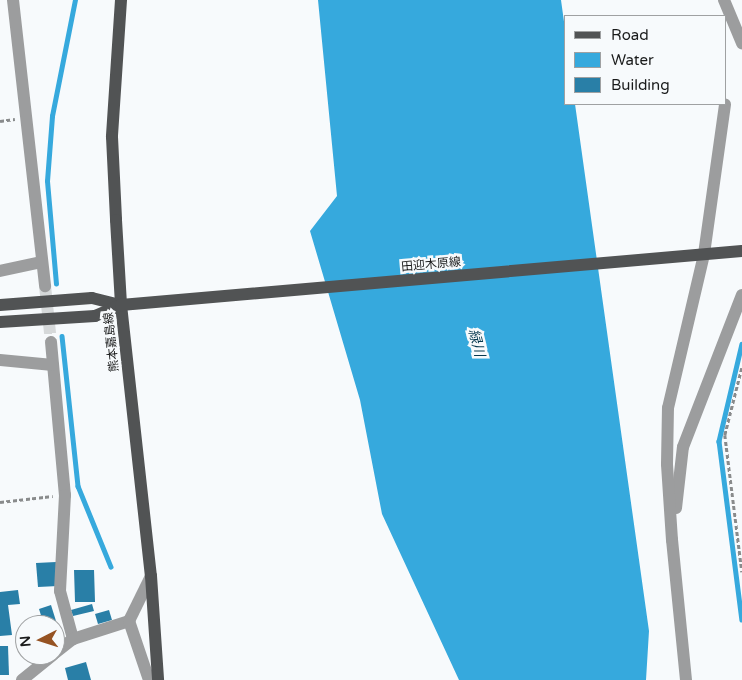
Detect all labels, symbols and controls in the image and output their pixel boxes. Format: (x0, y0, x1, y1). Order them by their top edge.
legend (564, 15, 727, 105)
text: Road (611, 26, 649, 44)
text: Water (611, 51, 654, 69)
text: Building (611, 76, 670, 94)
street label: 田迎木原線 (400, 255, 462, 275)
street label: 熊本嘉島線 (102, 311, 122, 373)
water label: 緑川 (464, 327, 488, 359)
north arrow (15, 615, 65, 665)
text: N (17, 635, 35, 648)

